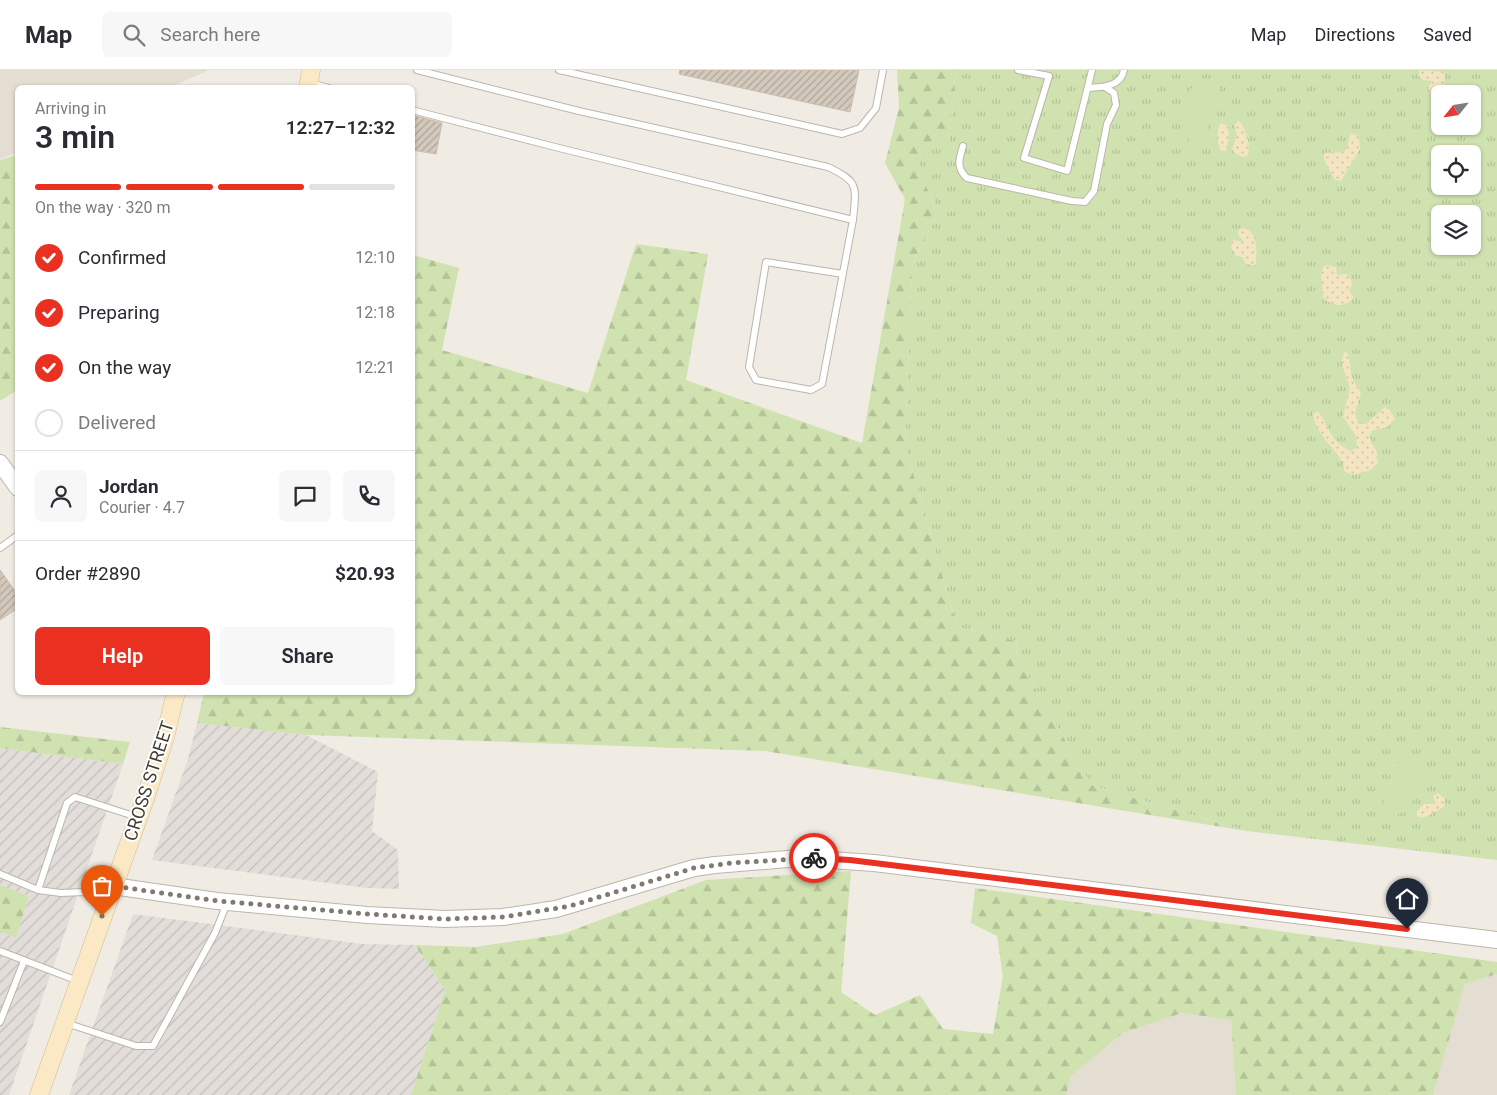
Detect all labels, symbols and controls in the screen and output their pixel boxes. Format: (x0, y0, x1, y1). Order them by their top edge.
search box (102, 12, 452, 57)
text: Map (25, 21, 72, 49)
icon: search (120, 21, 148, 49)
text: Search here (160, 23, 260, 46)
text: Map (1251, 24, 1286, 45)
text: Directions (1314, 24, 1395, 45)
text: Saved (1423, 24, 1472, 45)
north arrow (1431, 85, 1481, 135)
map controls (1431, 85, 1481, 255)
text: Arriving in (35, 99, 106, 118)
text: 12:27–12:32 (286, 116, 395, 139)
text: 3 min (35, 118, 115, 156)
button: locate (1431, 145, 1481, 195)
text: On the way · 320 m (35, 198, 171, 217)
button: layers (1431, 205, 1481, 255)
icon: check (35, 244, 63, 272)
text: Confirmed (78, 246, 166, 269)
text: 12:10 (355, 248, 395, 267)
icon: check (35, 299, 63, 327)
text: Preparing (78, 301, 160, 324)
text: 12:18 (355, 303, 395, 322)
icon: check (35, 354, 63, 382)
text: On the way (78, 356, 171, 379)
text: 12:21 (355, 358, 395, 377)
text: Delivered (78, 411, 156, 434)
button: person (35, 470, 87, 522)
button: chat (279, 470, 331, 522)
button: phone (343, 470, 395, 522)
text: Jordan (99, 475, 159, 498)
text: Courier · 4.7 (99, 498, 185, 517)
text: Order #2890 (35, 562, 141, 585)
text: $20.93 (335, 562, 395, 585)
button: Help (35, 627, 210, 685)
button: Share (220, 627, 395, 685)
street label: CROSS STREET (119, 718, 178, 844)
courier (789, 833, 839, 883)
icon: bike (800, 844, 828, 872)
pin (81, 865, 123, 916)
icon: bag (88, 872, 116, 900)
pin (1386, 878, 1428, 929)
icon: home (1393, 885, 1421, 913)

